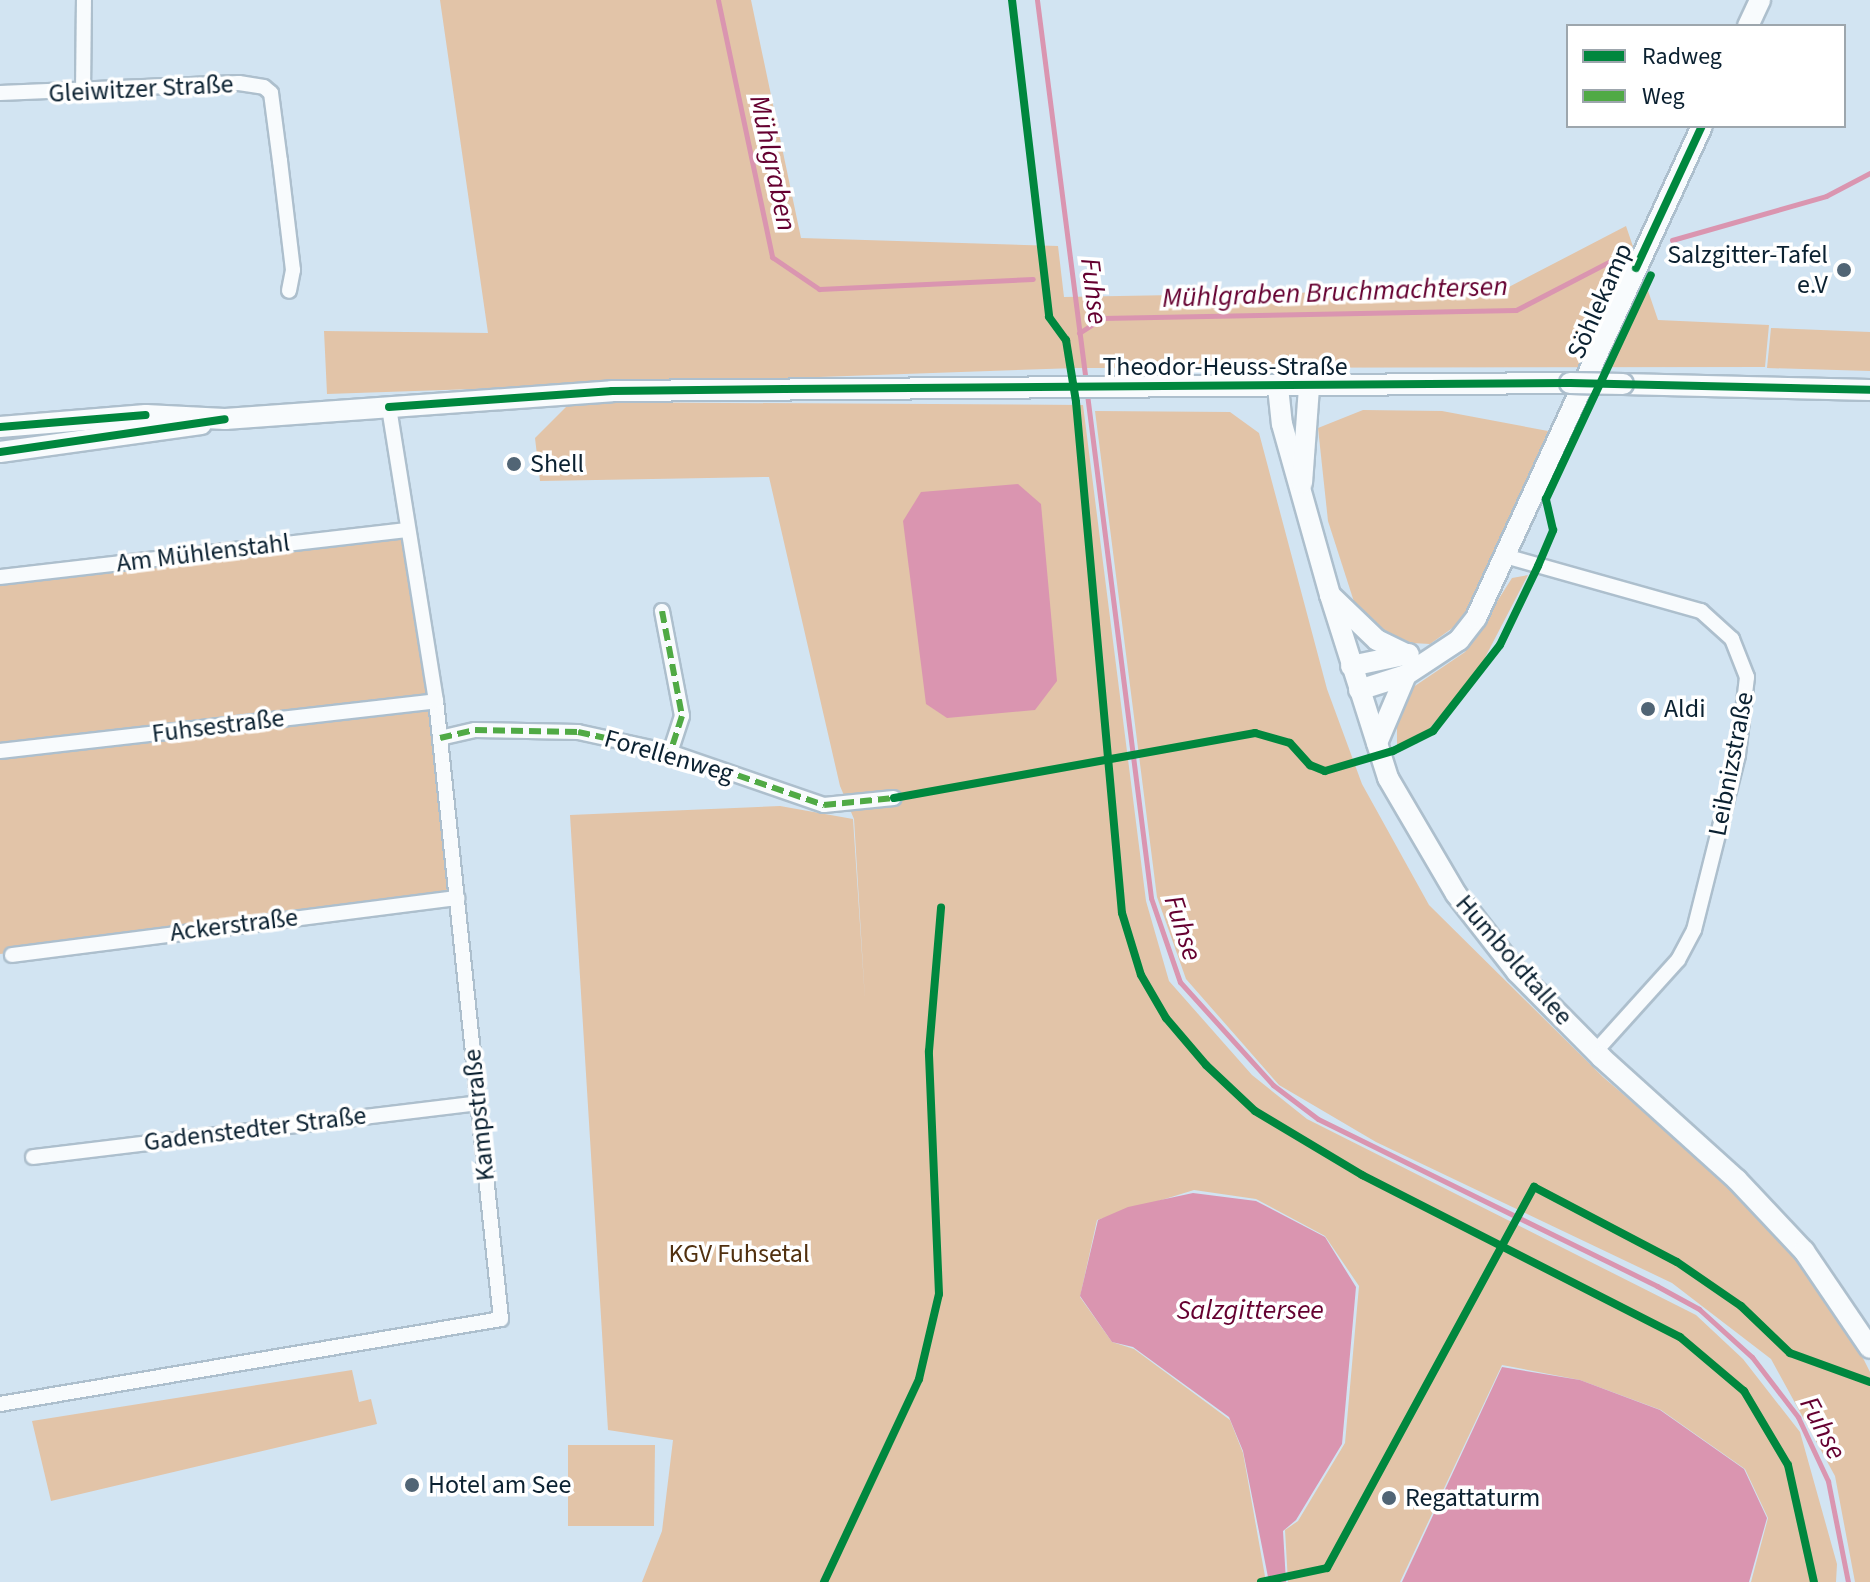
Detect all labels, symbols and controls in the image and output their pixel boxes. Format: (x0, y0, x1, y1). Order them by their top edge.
legend (1566, 24, 1846, 128)
text: Radweg (1642, 39, 1722, 74)
street label: Gleiwitzer Straße (48, 69, 234, 109)
text: Weg (1642, 79, 1685, 114)
water label: Mühlgraben (742, 92, 804, 234)
street label: Söhlekamp (1561, 238, 1639, 364)
place label: Salzgitter-Tafel e.V (1667, 239, 1828, 300)
water label: Fuhse (1073, 256, 1115, 326)
marker: Salzgitter-Tafel e.V (1835, 261, 1853, 279)
water label: Mühlgraben Bruchmachtersen (1162, 269, 1508, 315)
street label: Theodor-Heuss-Straße (1102, 351, 1348, 383)
place label: Shell (530, 448, 584, 480)
marker: Shell (505, 455, 523, 473)
street label: Am Mühlenstahl (115, 527, 291, 579)
street label: Leibnizstraße (1702, 689, 1760, 839)
place label: Aldi (1664, 693, 1706, 725)
marker: Aldi (1639, 700, 1657, 718)
street label: Fuhsestraße (150, 702, 286, 750)
street label: Forellenweg (601, 723, 737, 789)
street label: Humboldtallee (1449, 888, 1579, 1032)
water label: Fuhse (1157, 891, 1209, 965)
street label: Ackerstraße (168, 902, 300, 948)
street label: Kampstraße (457, 1047, 501, 1183)
street label: Gadenstedter Straße (142, 1100, 368, 1158)
park label: KGV Fuhsetal (668, 1238, 810, 1270)
water label: Salzgittersee (1176, 1293, 1324, 1327)
water label: Fuhse (1792, 1391, 1854, 1465)
place label: Hotel am See (428, 1469, 571, 1501)
marker: Hotel am See (403, 1476, 421, 1494)
place label: Regattaturm (1405, 1482, 1540, 1514)
marker: Regattaturm (1380, 1489, 1398, 1507)

